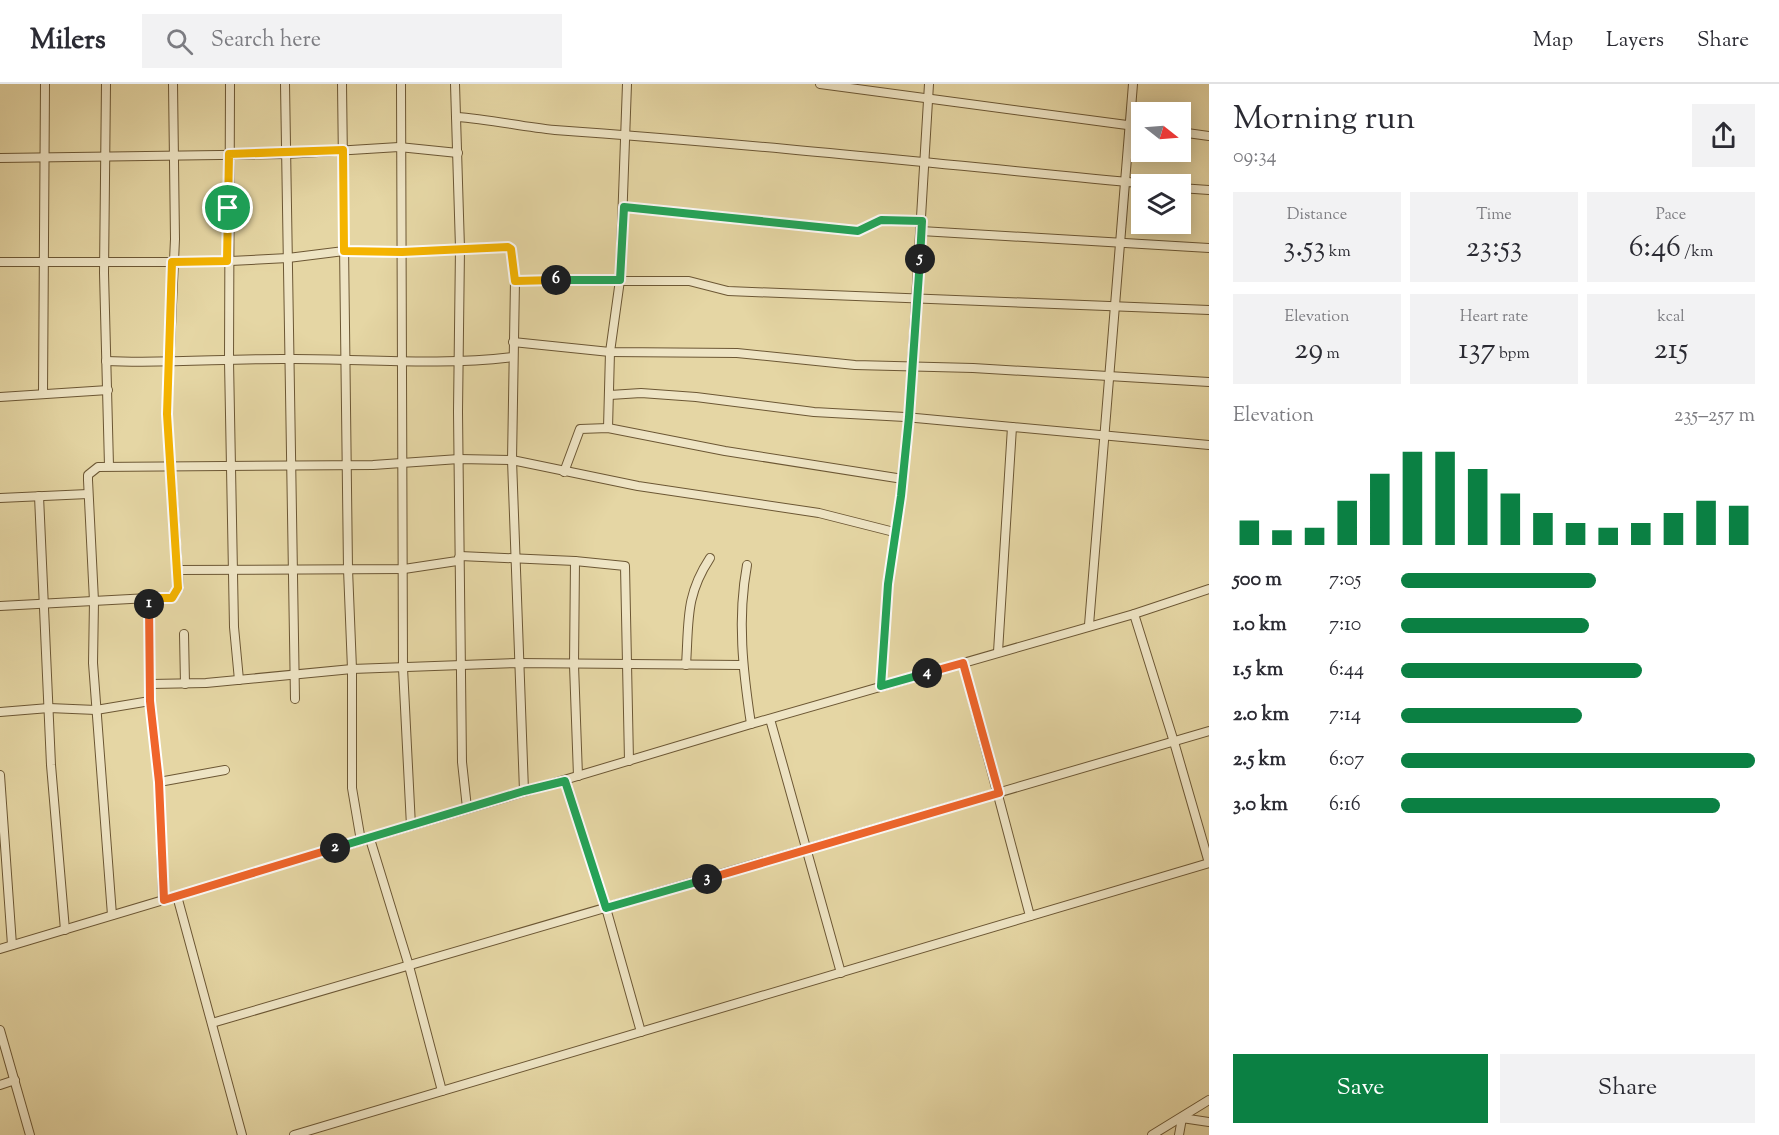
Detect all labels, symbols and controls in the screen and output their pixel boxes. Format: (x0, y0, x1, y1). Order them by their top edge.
search box (142, 14, 562, 68)
text: Milers (30, 21, 106, 61)
icon: search (163, 25, 196, 58)
text: Search here (211, 25, 321, 57)
text: Map (1533, 26, 1573, 56)
text: Layers (1606, 26, 1664, 56)
text: Share (1697, 26, 1749, 56)
text: Morning run (1233, 96, 1415, 144)
north arrow (1131, 102, 1191, 162)
map controls (1131, 102, 1191, 234)
button: share (1692, 104, 1755, 167)
text: 09:34 (1233, 143, 1277, 172)
button: layers (1131, 174, 1191, 234)
pin (202, 182, 253, 233)
icon: arrive (211, 191, 244, 224)
text: Distance (1287, 204, 1347, 227)
text: Time (1476, 204, 1512, 227)
text: Pace (1656, 204, 1686, 227)
text: 3.53 (1283, 227, 1325, 270)
text: 23:53 (1466, 227, 1522, 270)
text: 6:46 (1629, 227, 1681, 270)
text: km (1325, 241, 1351, 264)
text: /km (1681, 241, 1713, 264)
pin: 5 (905, 244, 935, 274)
text: 5 (917, 247, 923, 270)
pin: 6 (541, 265, 571, 295)
text: 6 (552, 268, 560, 291)
text: Elevation (1285, 306, 1349, 329)
text: Heart rate (1460, 306, 1528, 329)
text: kcal (1657, 306, 1685, 329)
text: 29 (1294, 329, 1323, 372)
text: 137 (1458, 329, 1496, 372)
text: 215 (1654, 329, 1688, 372)
text: m (1323, 343, 1340, 366)
text: bpm (1496, 343, 1530, 366)
text: Elevation (1233, 402, 1314, 431)
text: 235–257 m (1674, 402, 1755, 431)
text: 500 m (1233, 566, 1282, 595)
text: 7:05 (1329, 566, 1361, 595)
pin: 1 (134, 589, 164, 619)
text: 1 (146, 592, 152, 615)
text: 1.0 km (1233, 611, 1287, 640)
text: 7:10 (1329, 611, 1361, 640)
text: 1.5 km (1233, 656, 1283, 685)
text: 6:44 (1329, 656, 1364, 685)
pin: 4 (912, 658, 942, 688)
text: 4 (923, 661, 931, 684)
text: 2.0 km (1233, 701, 1289, 730)
text: 7:14 (1329, 701, 1361, 730)
text: 2.5 km (1233, 746, 1286, 775)
text: 6:07 (1329, 746, 1364, 775)
text: 3.0 km (1233, 791, 1288, 820)
text: 6:16 (1329, 791, 1361, 820)
pin: 2 (320, 833, 350, 863)
text: 2 (331, 836, 339, 859)
pin: 3 (692, 864, 722, 894)
text: 3 (704, 867, 710, 890)
button: Save (1233, 1054, 1488, 1123)
button: Share (1500, 1054, 1755, 1123)

